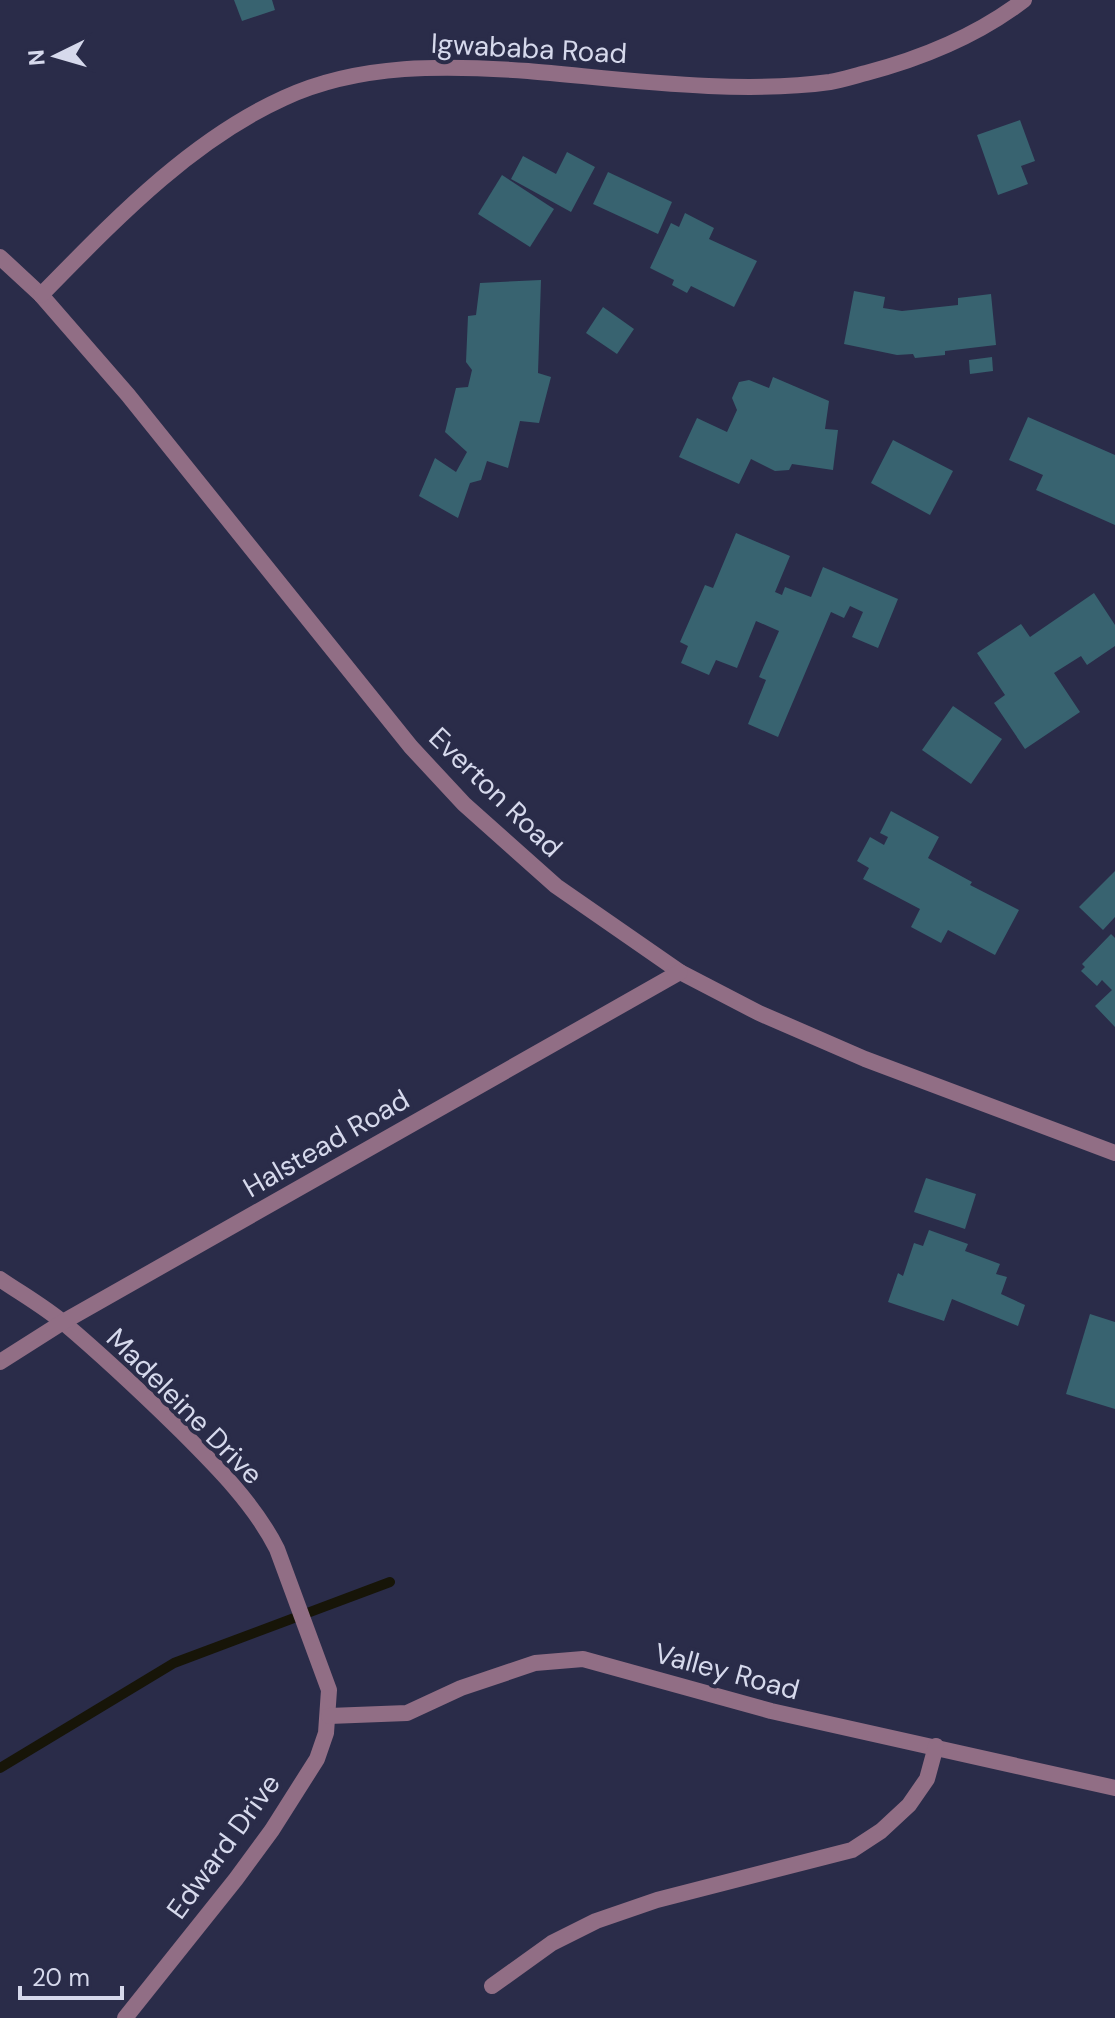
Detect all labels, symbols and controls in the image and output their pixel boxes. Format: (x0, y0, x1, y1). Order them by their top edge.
north arrow (16, 16, 96, 96)
street label: Igwababa Road (430, 25, 628, 72)
text: N (21, 48, 52, 67)
street label: Everton Road (421, 719, 570, 865)
street label: Halstead Road (237, 1081, 416, 1206)
street label: Madeleine Drive (98, 1320, 271, 1493)
street label: Valley Road (650, 1634, 803, 1709)
street label: Edward Drive (158, 1766, 289, 1926)
scale bar (20, 1950, 122, 2000)
text: 20 m (32, 1962, 90, 1993)

